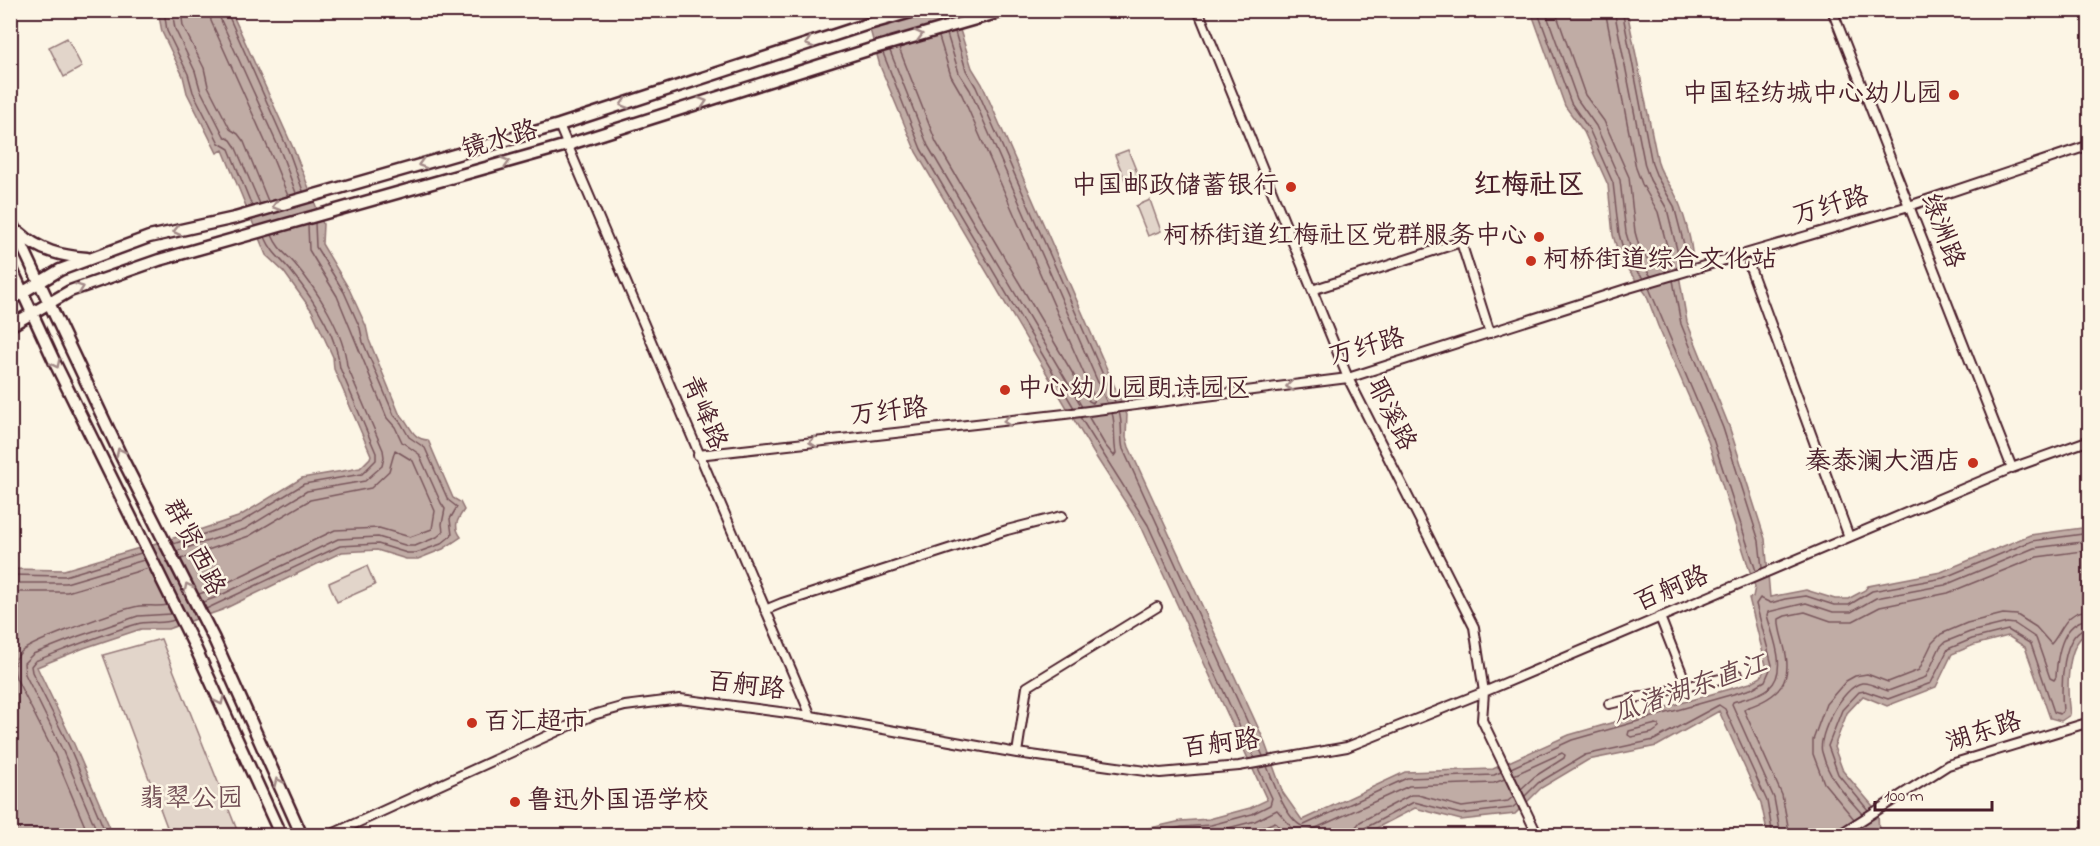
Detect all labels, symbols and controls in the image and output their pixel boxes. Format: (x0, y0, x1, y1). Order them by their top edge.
one-way arrow (914, 30, 924, 43)
one-way arrow (804, 36, 815, 49)
place label: 中国轻纺城中心幼儿园 (1682, 76, 1942, 114)
marker: 中国轻纺城中心幼儿园 (1947, 88, 1961, 102)
one-way arrow (619, 97, 630, 109)
one-way arrow (697, 97, 708, 109)
street label: 镜水路 (457, 112, 543, 170)
one-way arrow (417, 157, 428, 169)
one-way arrow (500, 157, 511, 169)
district label: 红梅社区 (1473, 166, 1585, 207)
place label: 中国邮政储蓄银行 (1071, 168, 1279, 206)
street label: 万纤路 (1788, 178, 1874, 236)
marker: 中国邮政储蓄银行 (1284, 180, 1298, 194)
street label: 绿洲路 (1909, 188, 1973, 274)
one-way arrow (271, 199, 282, 211)
place label: 柯桥街道红梅社区党群服务中心 (1163, 218, 1527, 256)
one-way arrow (173, 223, 183, 236)
marker: 柯桥街道红梅社区党群服务中心 (1532, 230, 1546, 244)
place label: 柯桥街道综合文化站 (1543, 242, 1777, 280)
marker: 柯桥街道综合文化站 (1524, 254, 1538, 268)
one-way arrow (74, 282, 85, 295)
street label: 万纤路 (1324, 320, 1410, 376)
one-way arrow (49, 358, 61, 369)
street label: 青峰路 (670, 370, 736, 456)
place label: 中心幼儿园朗诗园区 (1017, 371, 1251, 409)
street label: 耶溪路 (1355, 372, 1425, 458)
one-way arrow (1285, 379, 1295, 391)
marker: 中心幼儿园朗诗园区 (998, 383, 1012, 397)
street label: 万纤路 (848, 390, 930, 436)
one-way arrow (1003, 414, 1012, 427)
one-way arrow (809, 435, 818, 448)
place label: 秦泰澜大酒店 (1805, 444, 1961, 482)
one-way arrow (115, 448, 127, 459)
marker: 秦泰澜大酒店 (1966, 456, 1980, 470)
street label: 群贤西路 (152, 493, 234, 603)
street label: 百舸路 (1629, 557, 1715, 623)
one-way arrow (183, 583, 195, 594)
water label: 瓜渚湖东直江 (1607, 645, 1774, 735)
street label: 百舸路 (705, 663, 787, 711)
one-way arrow (212, 694, 224, 705)
street label: 湖东路 (1941, 703, 2027, 763)
place label: 百汇超市 (484, 704, 588, 742)
marker: 百汇超市 (465, 716, 479, 730)
street label: 百舸路 (1180, 721, 1262, 769)
scale bar (1875, 774, 1992, 812)
one-way arrow (273, 778, 285, 789)
park label: 翡翠公园 (139, 781, 243, 819)
place label: 鲁迅外国语学校 (527, 783, 709, 821)
text: 100 m (1884, 784, 1924, 810)
marker: 鲁迅外国语学校 (508, 795, 522, 809)

